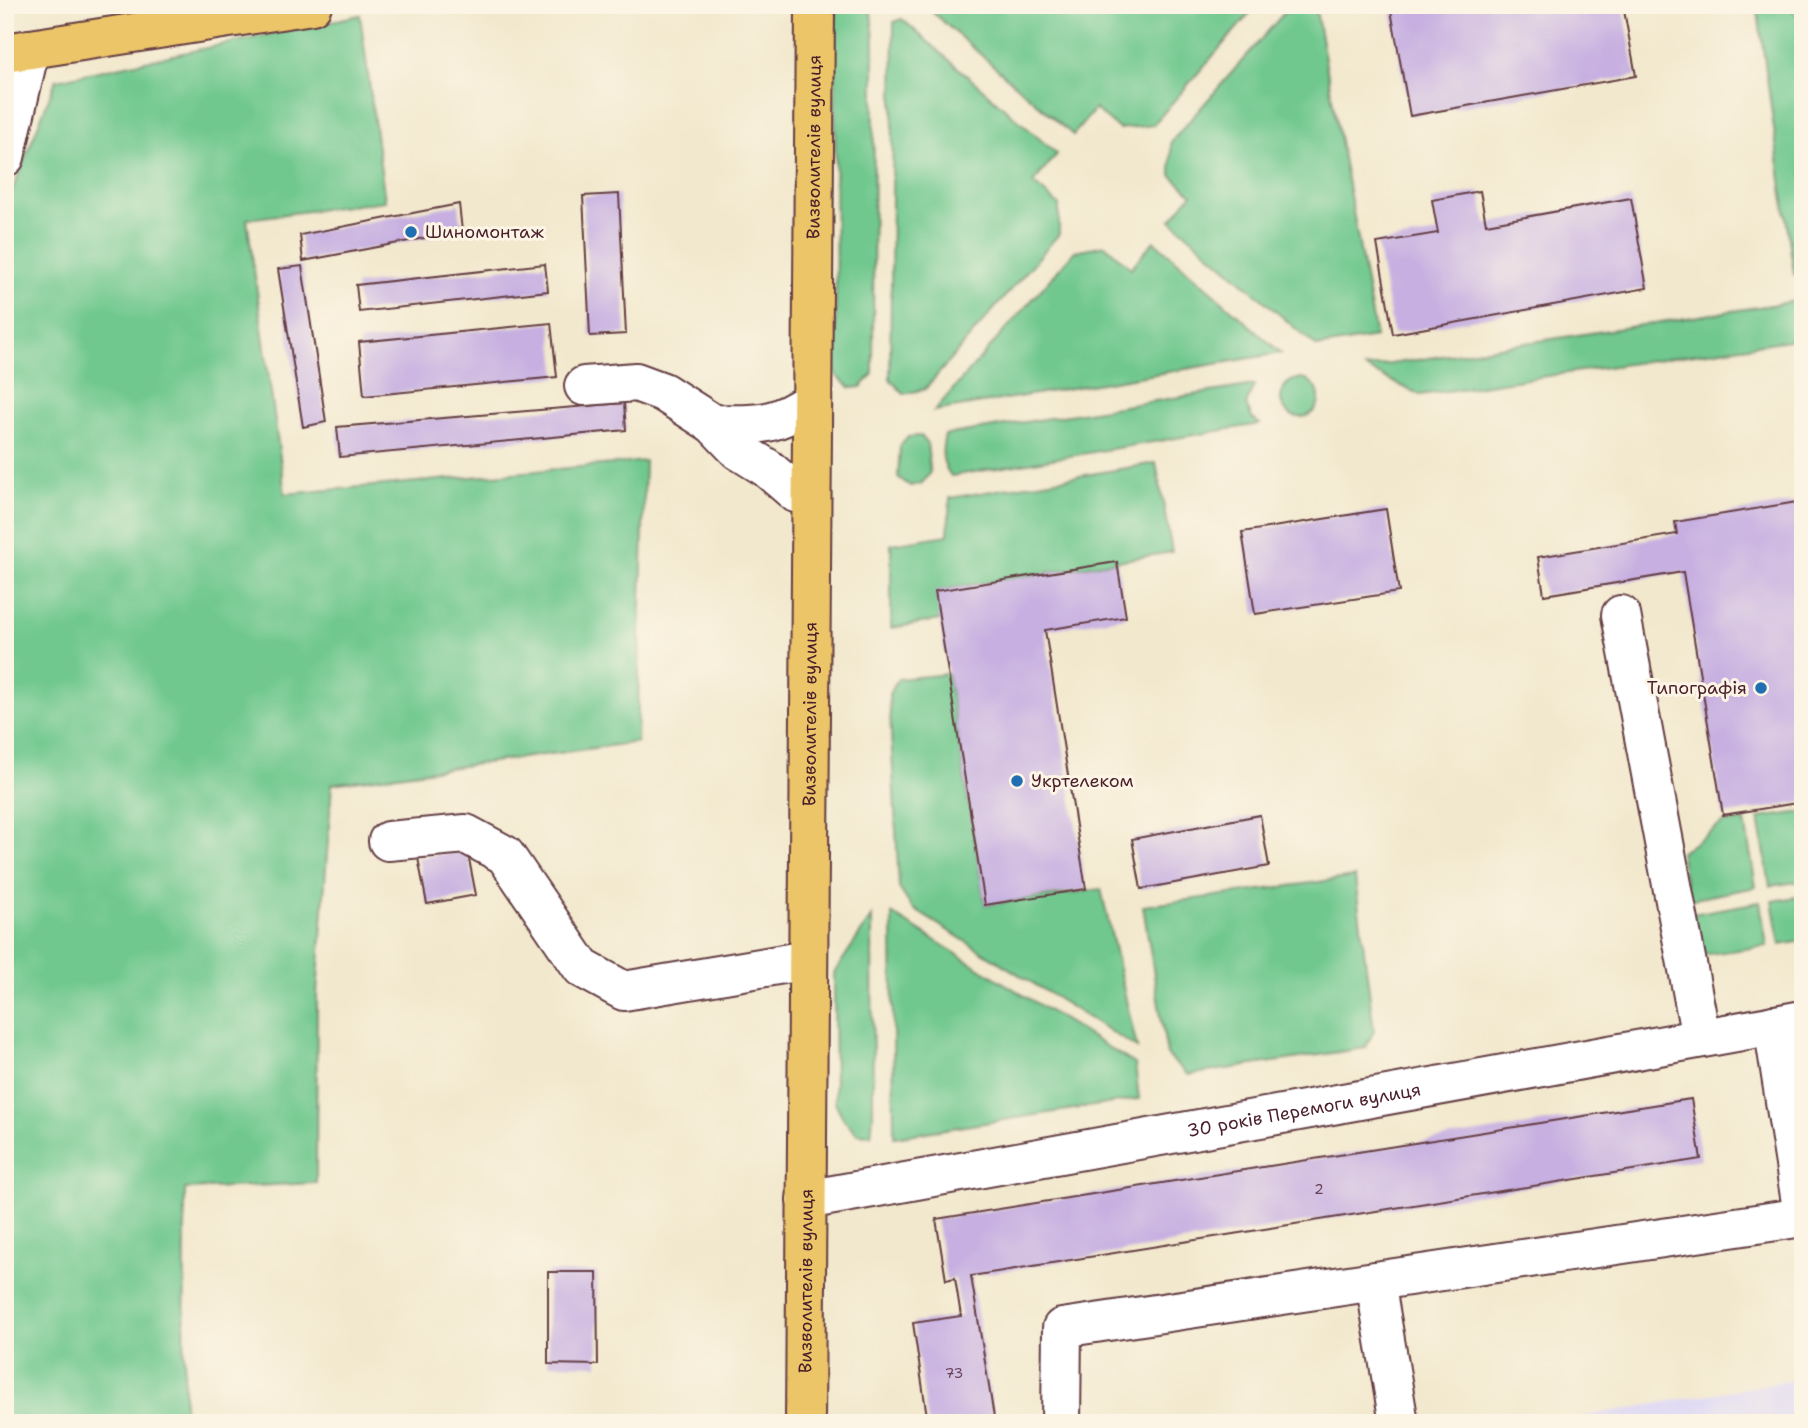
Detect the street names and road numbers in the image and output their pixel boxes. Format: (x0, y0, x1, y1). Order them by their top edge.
street label: Визволителів вулиця (801, 55, 827, 239)
street label: Визволителів вулиця (797, 622, 823, 806)
street label: 30 років Перемоги вулиця (1185, 1077, 1423, 1143)
street label: Визволителів вулиця (793, 1189, 819, 1373)

